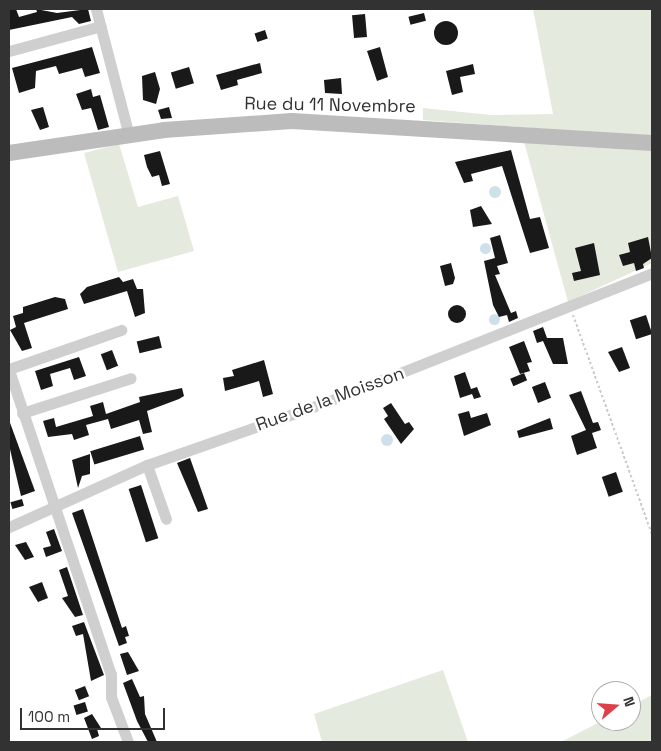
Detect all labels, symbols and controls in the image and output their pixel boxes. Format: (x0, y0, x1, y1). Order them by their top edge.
street label: Rue du 11 Novembre (244, 93, 416, 117)
street label: Rue de la Moisson (253, 362, 407, 436)
north arrow (591, 681, 641, 731)
text: N (619, 694, 639, 709)
scale bar (22, 698, 168, 730)
text: 100 m (28, 707, 70, 726)

